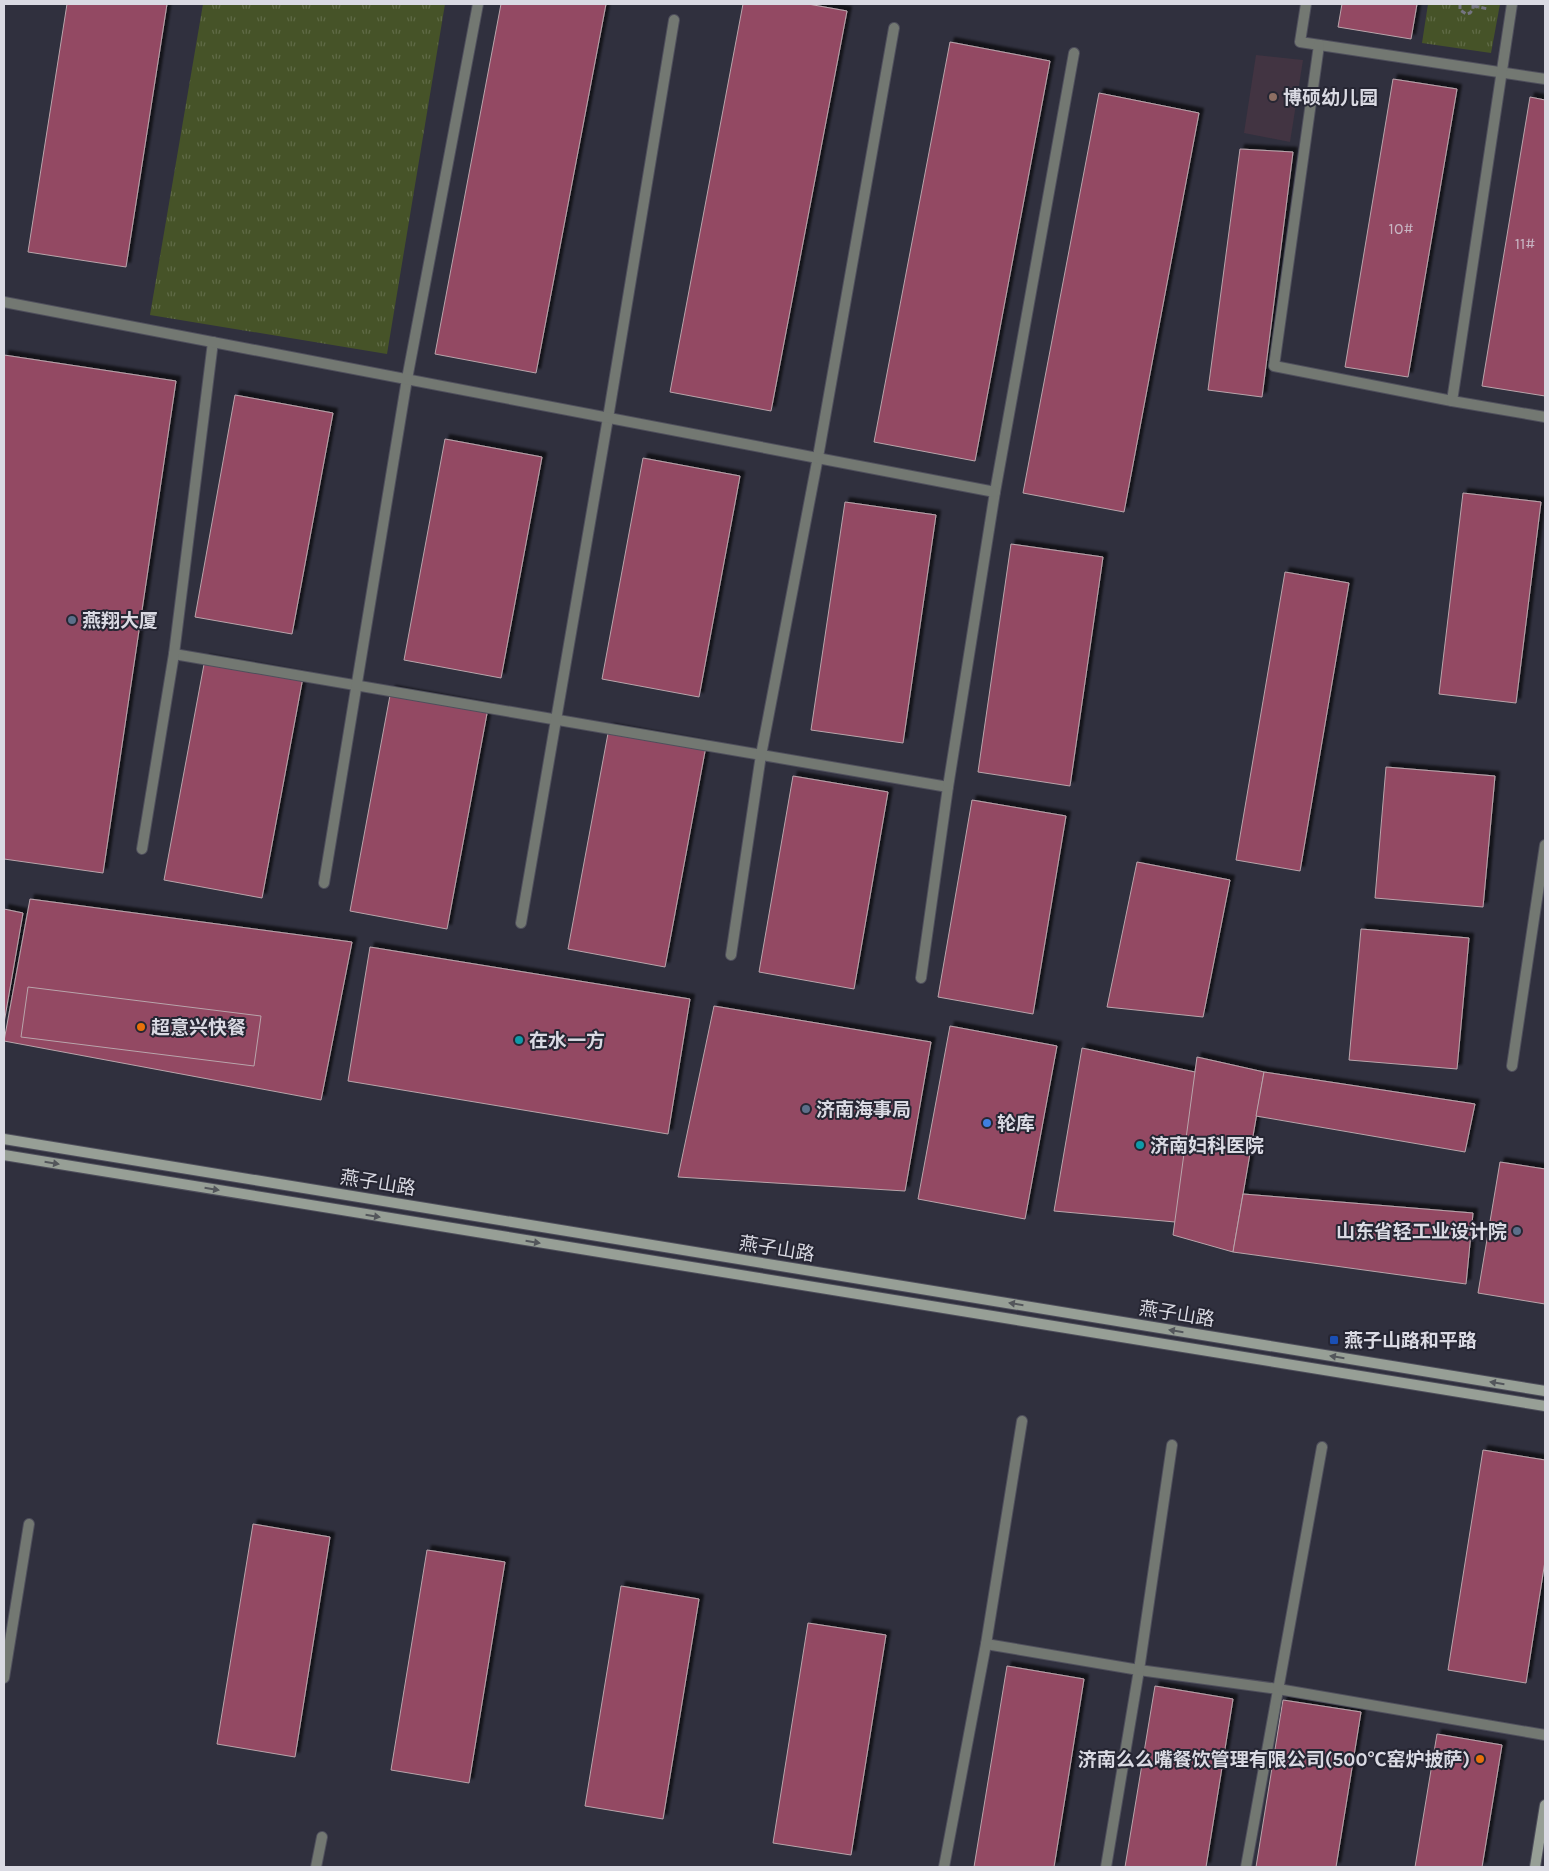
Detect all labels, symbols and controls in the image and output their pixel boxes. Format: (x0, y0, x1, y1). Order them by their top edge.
place label: 博硕幼儿园 (1283, 87, 1378, 109)
marker: 博硕幼儿园 (1267, 91, 1279, 103)
house number: 10# (1389, 219, 1413, 238)
house number: 11# (1515, 234, 1535, 253)
place label: 燕翔大厦 (82, 610, 158, 632)
marker: 燕翔大厦 (66, 614, 78, 626)
place label: 超意兴快餐 (151, 1017, 246, 1039)
marker: 超意兴快餐 (135, 1021, 147, 1033)
place label: 在水一方 (529, 1030, 605, 1052)
marker: 在水一方 (513, 1034, 525, 1046)
place label: 济南海事局 (816, 1099, 911, 1121)
marker: 济南海事局 (800, 1103, 812, 1115)
place label: 轮库 (997, 1113, 1035, 1135)
marker: 轮库 (981, 1117, 993, 1129)
place label: 济南妇科医院 (1150, 1135, 1264, 1157)
marker: 济南妇科医院 (1134, 1139, 1146, 1151)
one-way arrow (44, 1160, 60, 1168)
street label: 燕子山路 (339, 1166, 417, 1200)
one-way arrow (205, 1186, 221, 1194)
one-way arrow (365, 1212, 381, 1220)
place label: 山东省轻工业设计院 (1336, 1221, 1507, 1243)
marker: 山东省轻工业设计院 (1511, 1225, 1523, 1237)
street label: 燕子山路 (738, 1232, 816, 1266)
one-way arrow (525, 1238, 541, 1246)
street label: 燕子山路 (1138, 1297, 1216, 1331)
one-way arrow (1008, 1300, 1024, 1308)
one-way arrow (1168, 1326, 1184, 1334)
place label: 燕子山路和平路 (1344, 1330, 1477, 1352)
marker: 燕子山路和平路 (1328, 1334, 1340, 1346)
one-way arrow (1328, 1353, 1344, 1361)
one-way arrow (1489, 1379, 1505, 1387)
place label: 济南么么嘴餐饮管理有限公司(500℃窑炉披萨) (1078, 1749, 1470, 1771)
marker: 济南么么嘴餐饮管理有限公司(500℃窑炉披萨) (1474, 1753, 1486, 1765)

